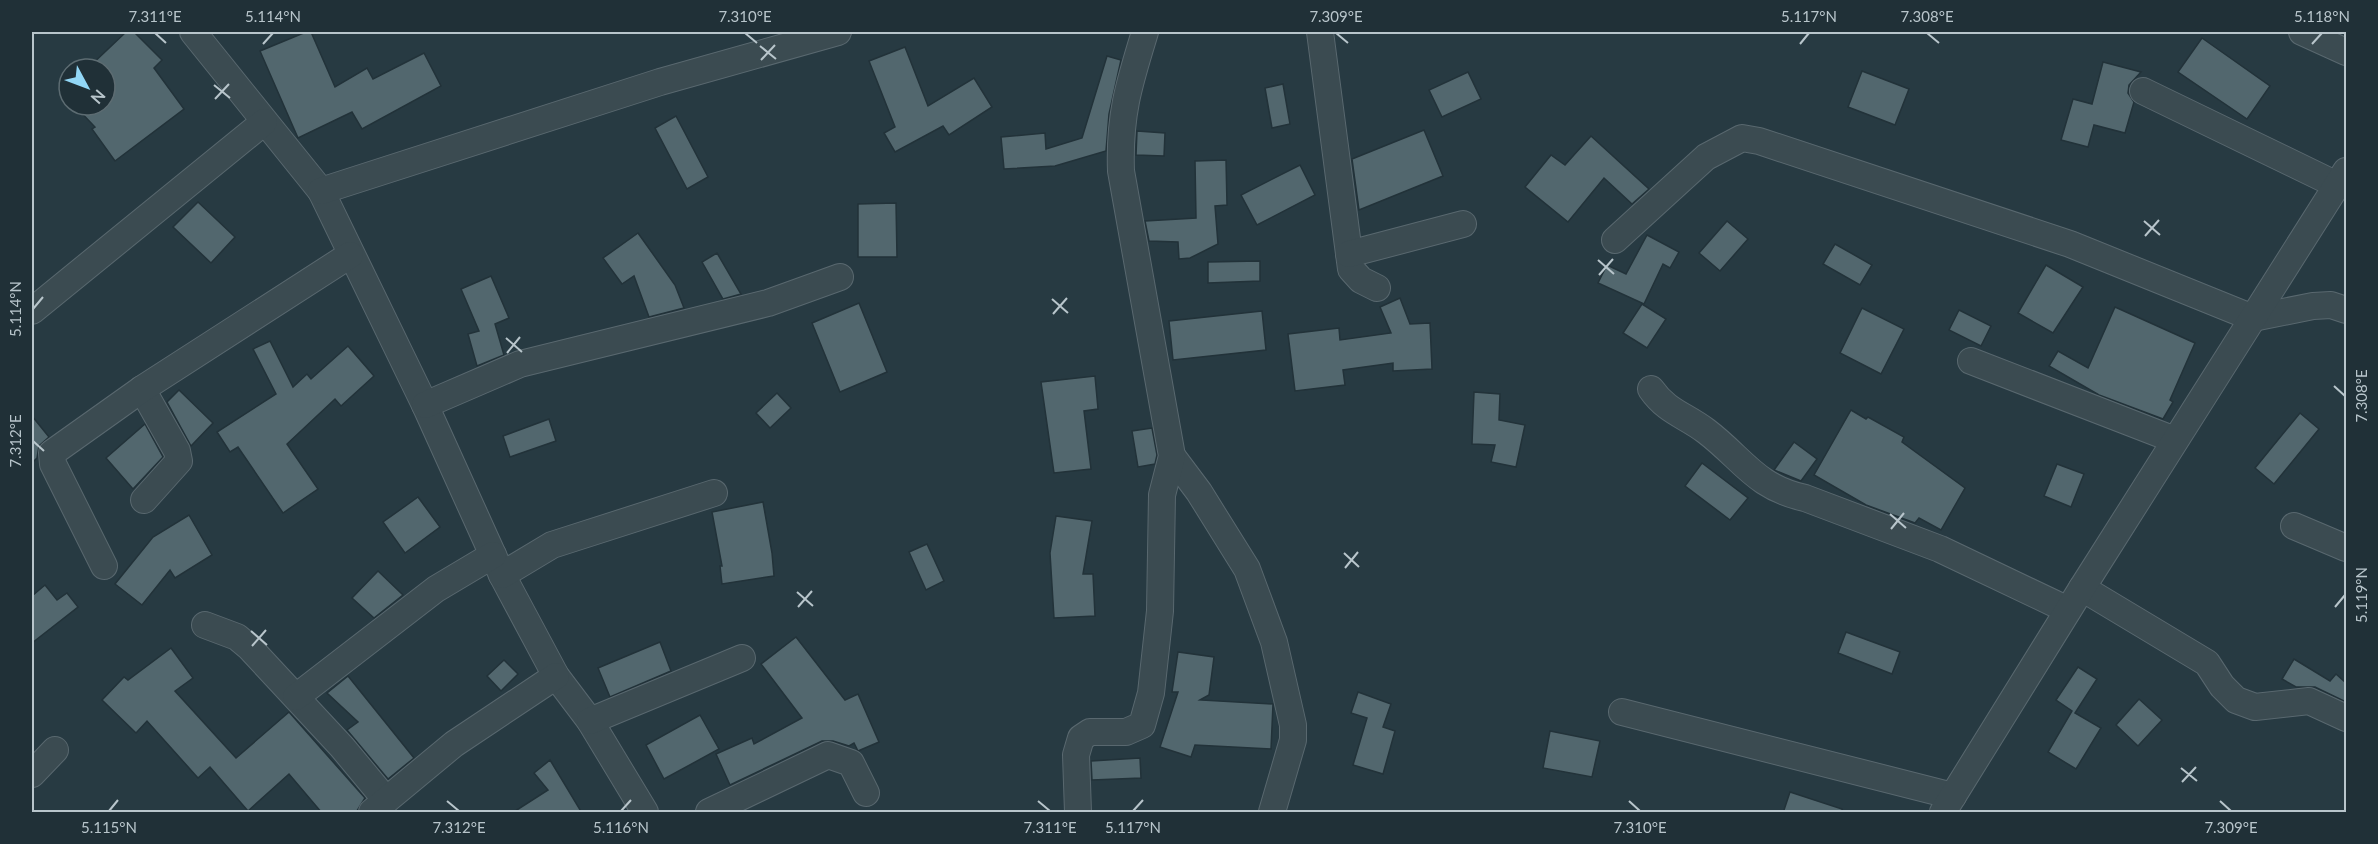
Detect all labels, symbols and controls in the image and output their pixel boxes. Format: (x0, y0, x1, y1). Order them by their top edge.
text: 7.311°E (128, 7, 182, 25)
text: 5.114°N (245, 7, 301, 25)
text: 7.310°E (718, 7, 772, 25)
text: 7.309°E (1309, 7, 1363, 25)
text: 5.117°N (1781, 7, 1837, 25)
text: 7.308°E (1900, 7, 1954, 25)
text: 5.118°N (2294, 7, 2350, 25)
north arrow (57, 57, 117, 117)
text: N (87, 86, 110, 108)
text: 5.114°N (6, 281, 24, 337)
text: 7.308°E (2352, 369, 2370, 423)
text: 7.312°E (6, 414, 24, 468)
text: 5.119°N (2352, 567, 2370, 623)
text: 5.115°N (81, 818, 137, 836)
text: 7.312°E (432, 818, 486, 836)
text: 5.116°N (593, 818, 649, 836)
text: 7.311°E (1023, 818, 1077, 836)
text: 5.117°N (1105, 818, 1161, 836)
text: 7.310°E (1613, 818, 1667, 836)
text: 7.309°E (2204, 818, 2258, 836)

